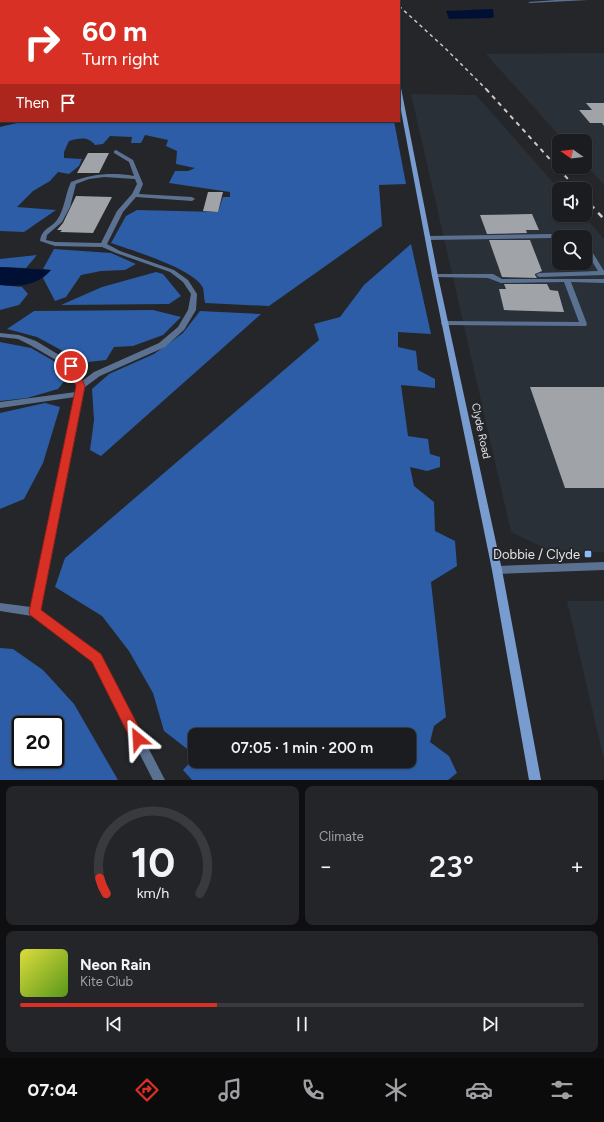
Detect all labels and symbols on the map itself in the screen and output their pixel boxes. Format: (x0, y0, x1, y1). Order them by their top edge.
north arrow (552, 134, 592, 174)
pin (54, 349, 88, 383)
street label: Clyde Road (469, 402, 493, 460)
place label: Dobbie / Clyde (493, 547, 580, 562)
marker: Dobbie / Clyde (583, 549, 593, 559)
speed limit sign: 20 (12, 716, 64, 768)
position arrow (117, 718, 159, 760)

